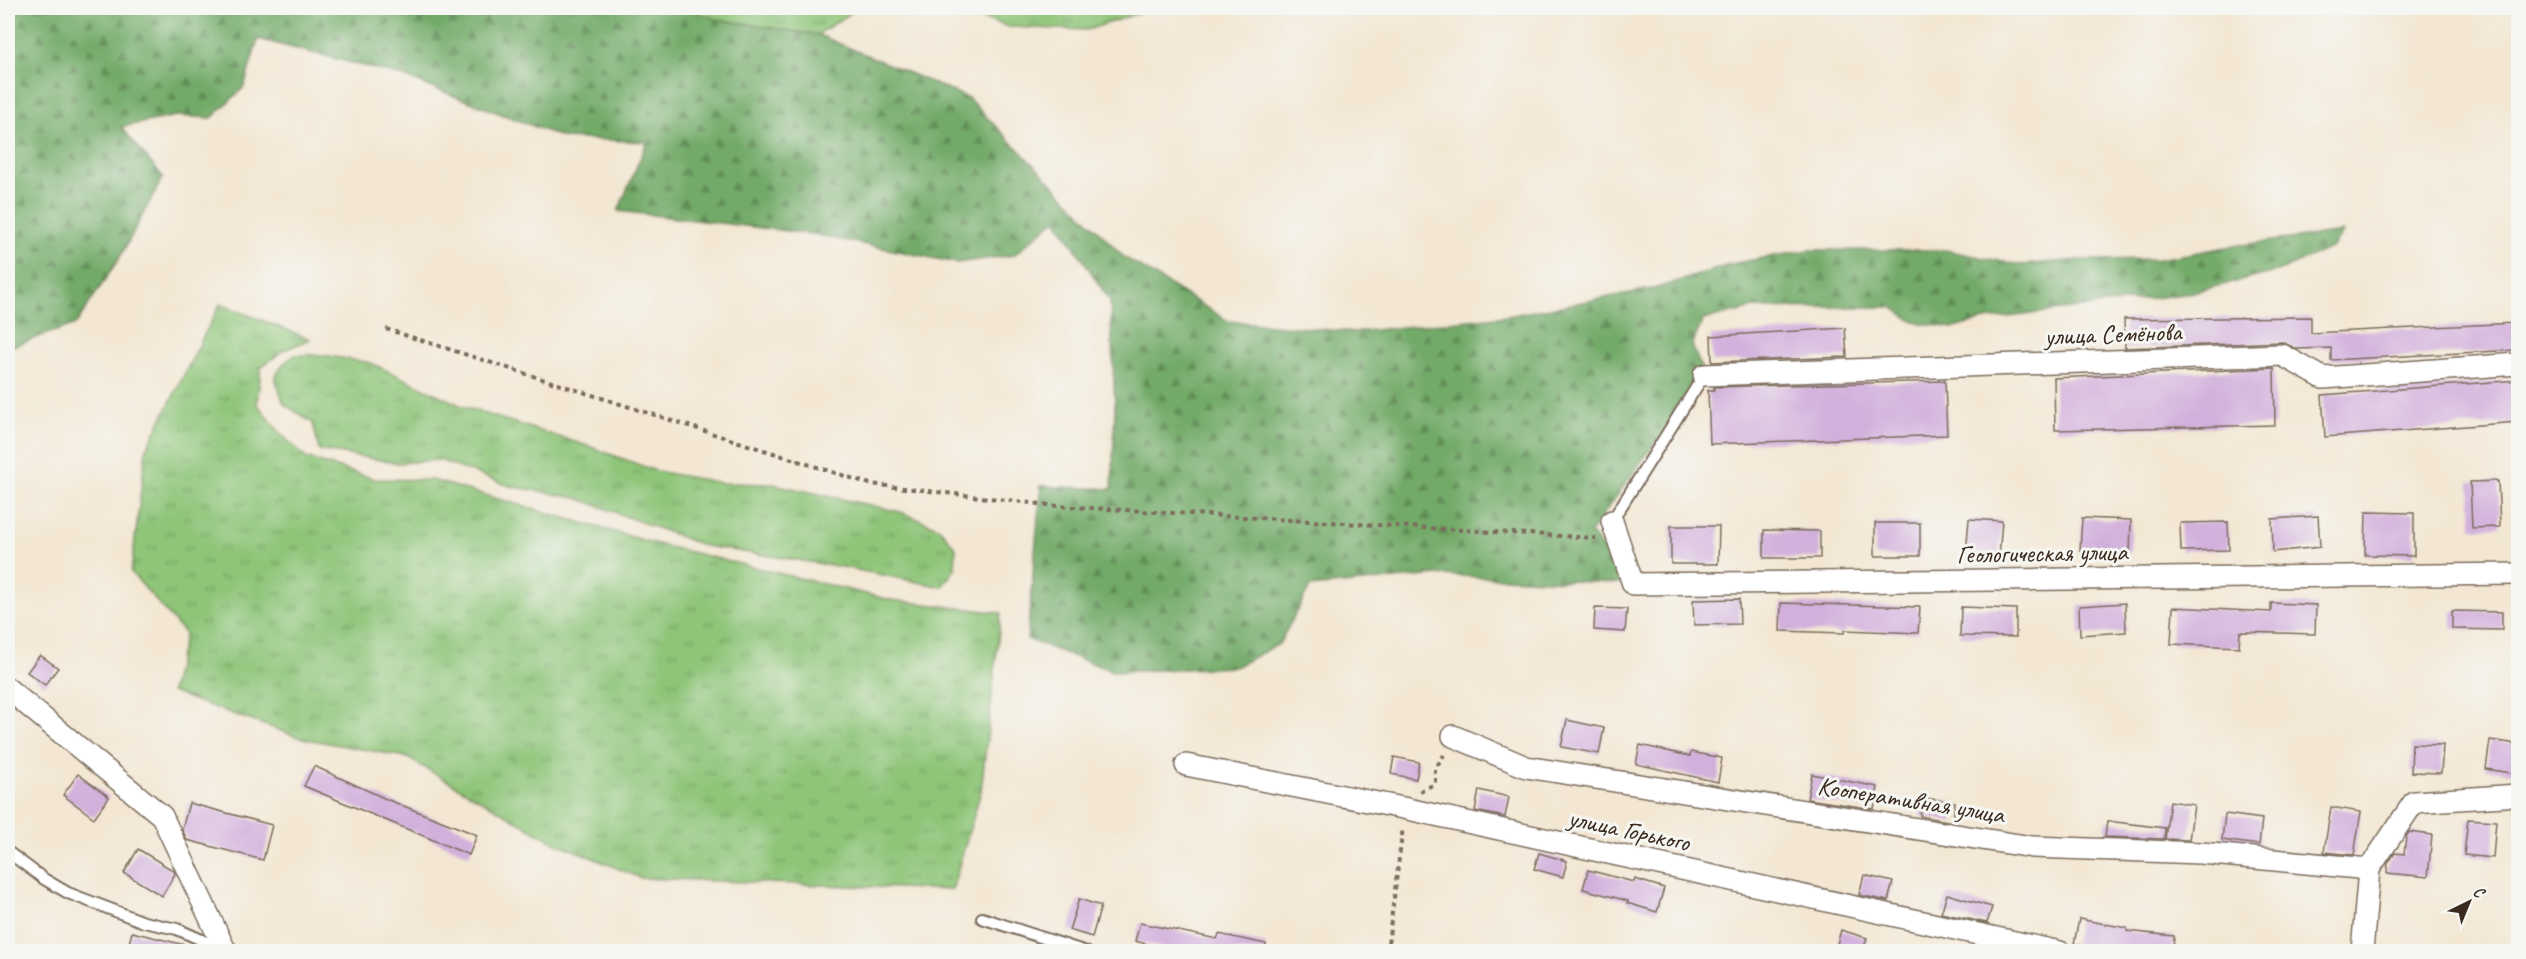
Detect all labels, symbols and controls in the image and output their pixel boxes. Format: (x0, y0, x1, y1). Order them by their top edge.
street label: улица Семёнова (2042, 315, 2184, 353)
street label: Геологическая улица (1956, 535, 2129, 571)
street label: Кооперативная улица (1815, 769, 2008, 831)
street label: улица Горького (1563, 801, 1695, 859)
north arrow (2439, 872, 2499, 932)
text: С (2469, 882, 2490, 903)

